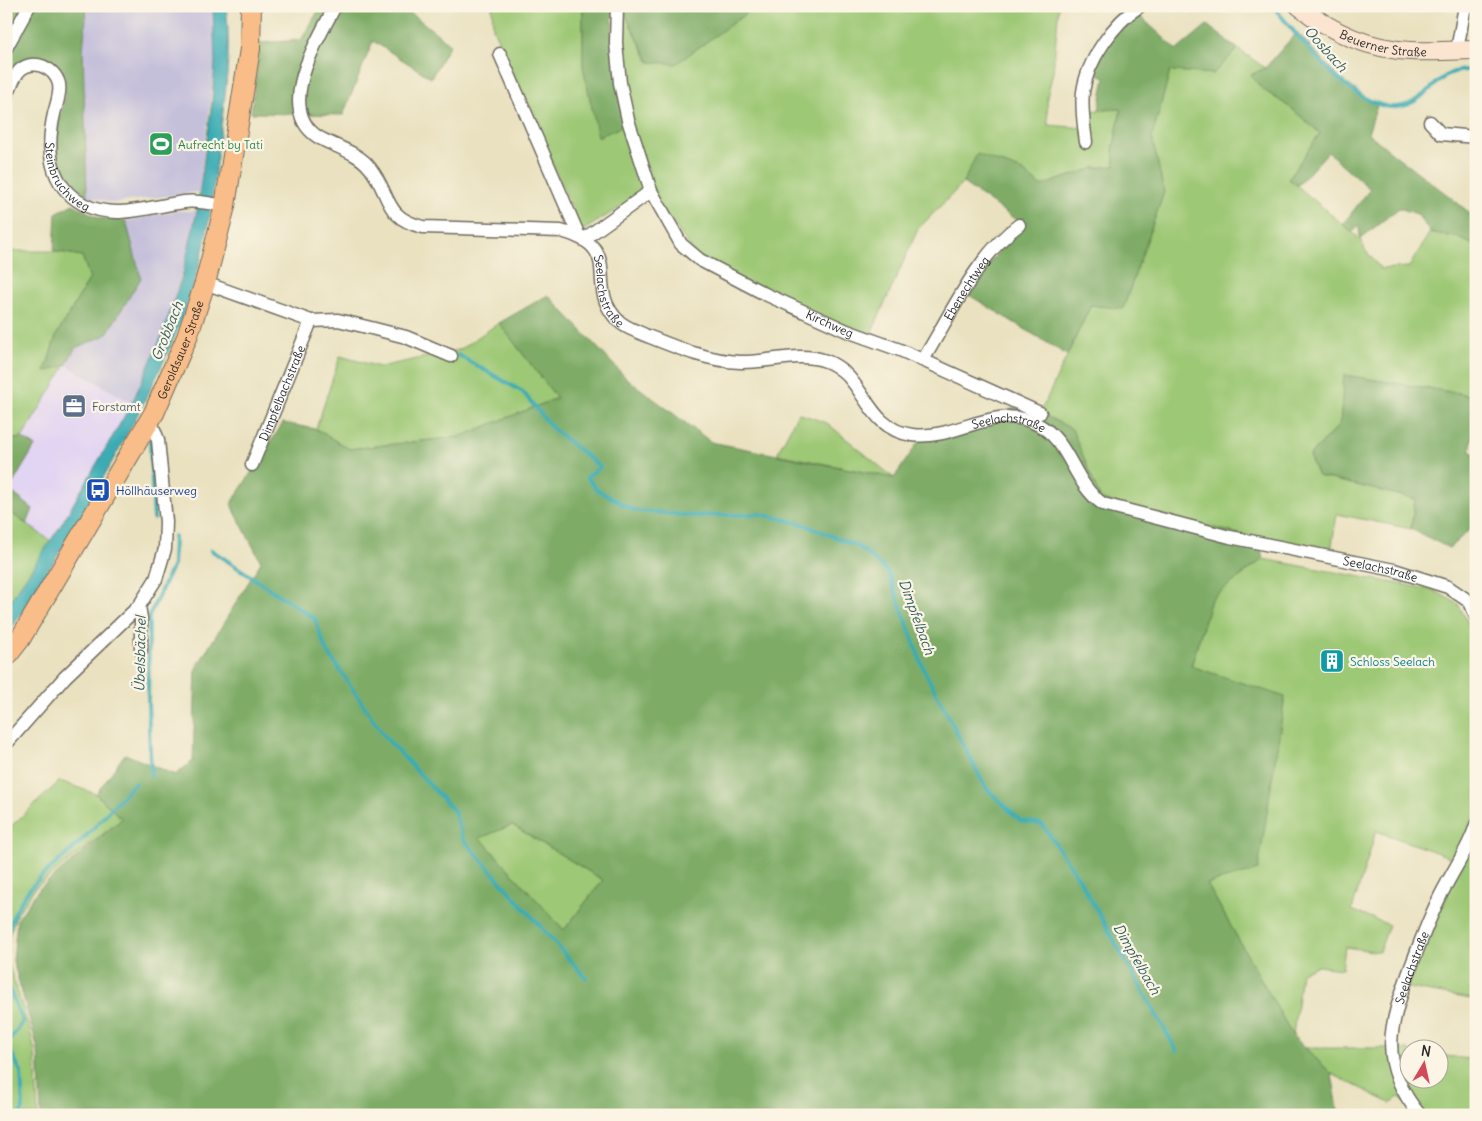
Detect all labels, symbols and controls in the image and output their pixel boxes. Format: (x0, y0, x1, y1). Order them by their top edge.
water label: Oosbach (1301, 22, 1352, 76)
street label: Beuerner Straße (1337, 26, 1427, 59)
sports icon: Aufrecht by Tati (148, 131, 174, 157)
place label: Aufrecht by Tati (178, 137, 263, 152)
street label: Steinbruchweg (43, 142, 92, 214)
street label: Seelachstraße (591, 253, 627, 330)
street label: Ebenechtweg (940, 253, 992, 323)
water label: Grobbach (147, 298, 187, 363)
street label: Geroldsauer Straße (153, 298, 206, 401)
street label: Kirchweg (804, 306, 856, 340)
street label: Dimpfelbachstraße (255, 343, 308, 443)
office icon: Forstamt (61, 393, 87, 419)
place label: Forstamt (92, 399, 141, 414)
street label: Seelachstraße (970, 410, 1049, 435)
bus stop icon: Höllhäuserweg (85, 477, 111, 503)
place label: Höllhäuserweg (116, 483, 197, 498)
street label: Seelachstraße (1342, 552, 1420, 585)
water label: Dimpfelbach (895, 577, 939, 658)
water label: Übelsbächel (130, 614, 150, 692)
building icon: Schloss Seelach (1319, 648, 1345, 674)
place label: Schloss Seelach (1350, 654, 1435, 669)
water label: Dimpfelbach (1109, 920, 1165, 999)
street label: Seelachstraße (1391, 929, 1431, 1006)
north arrow (1400, 1038, 1450, 1088)
text: N (1420, 1042, 1432, 1061)

